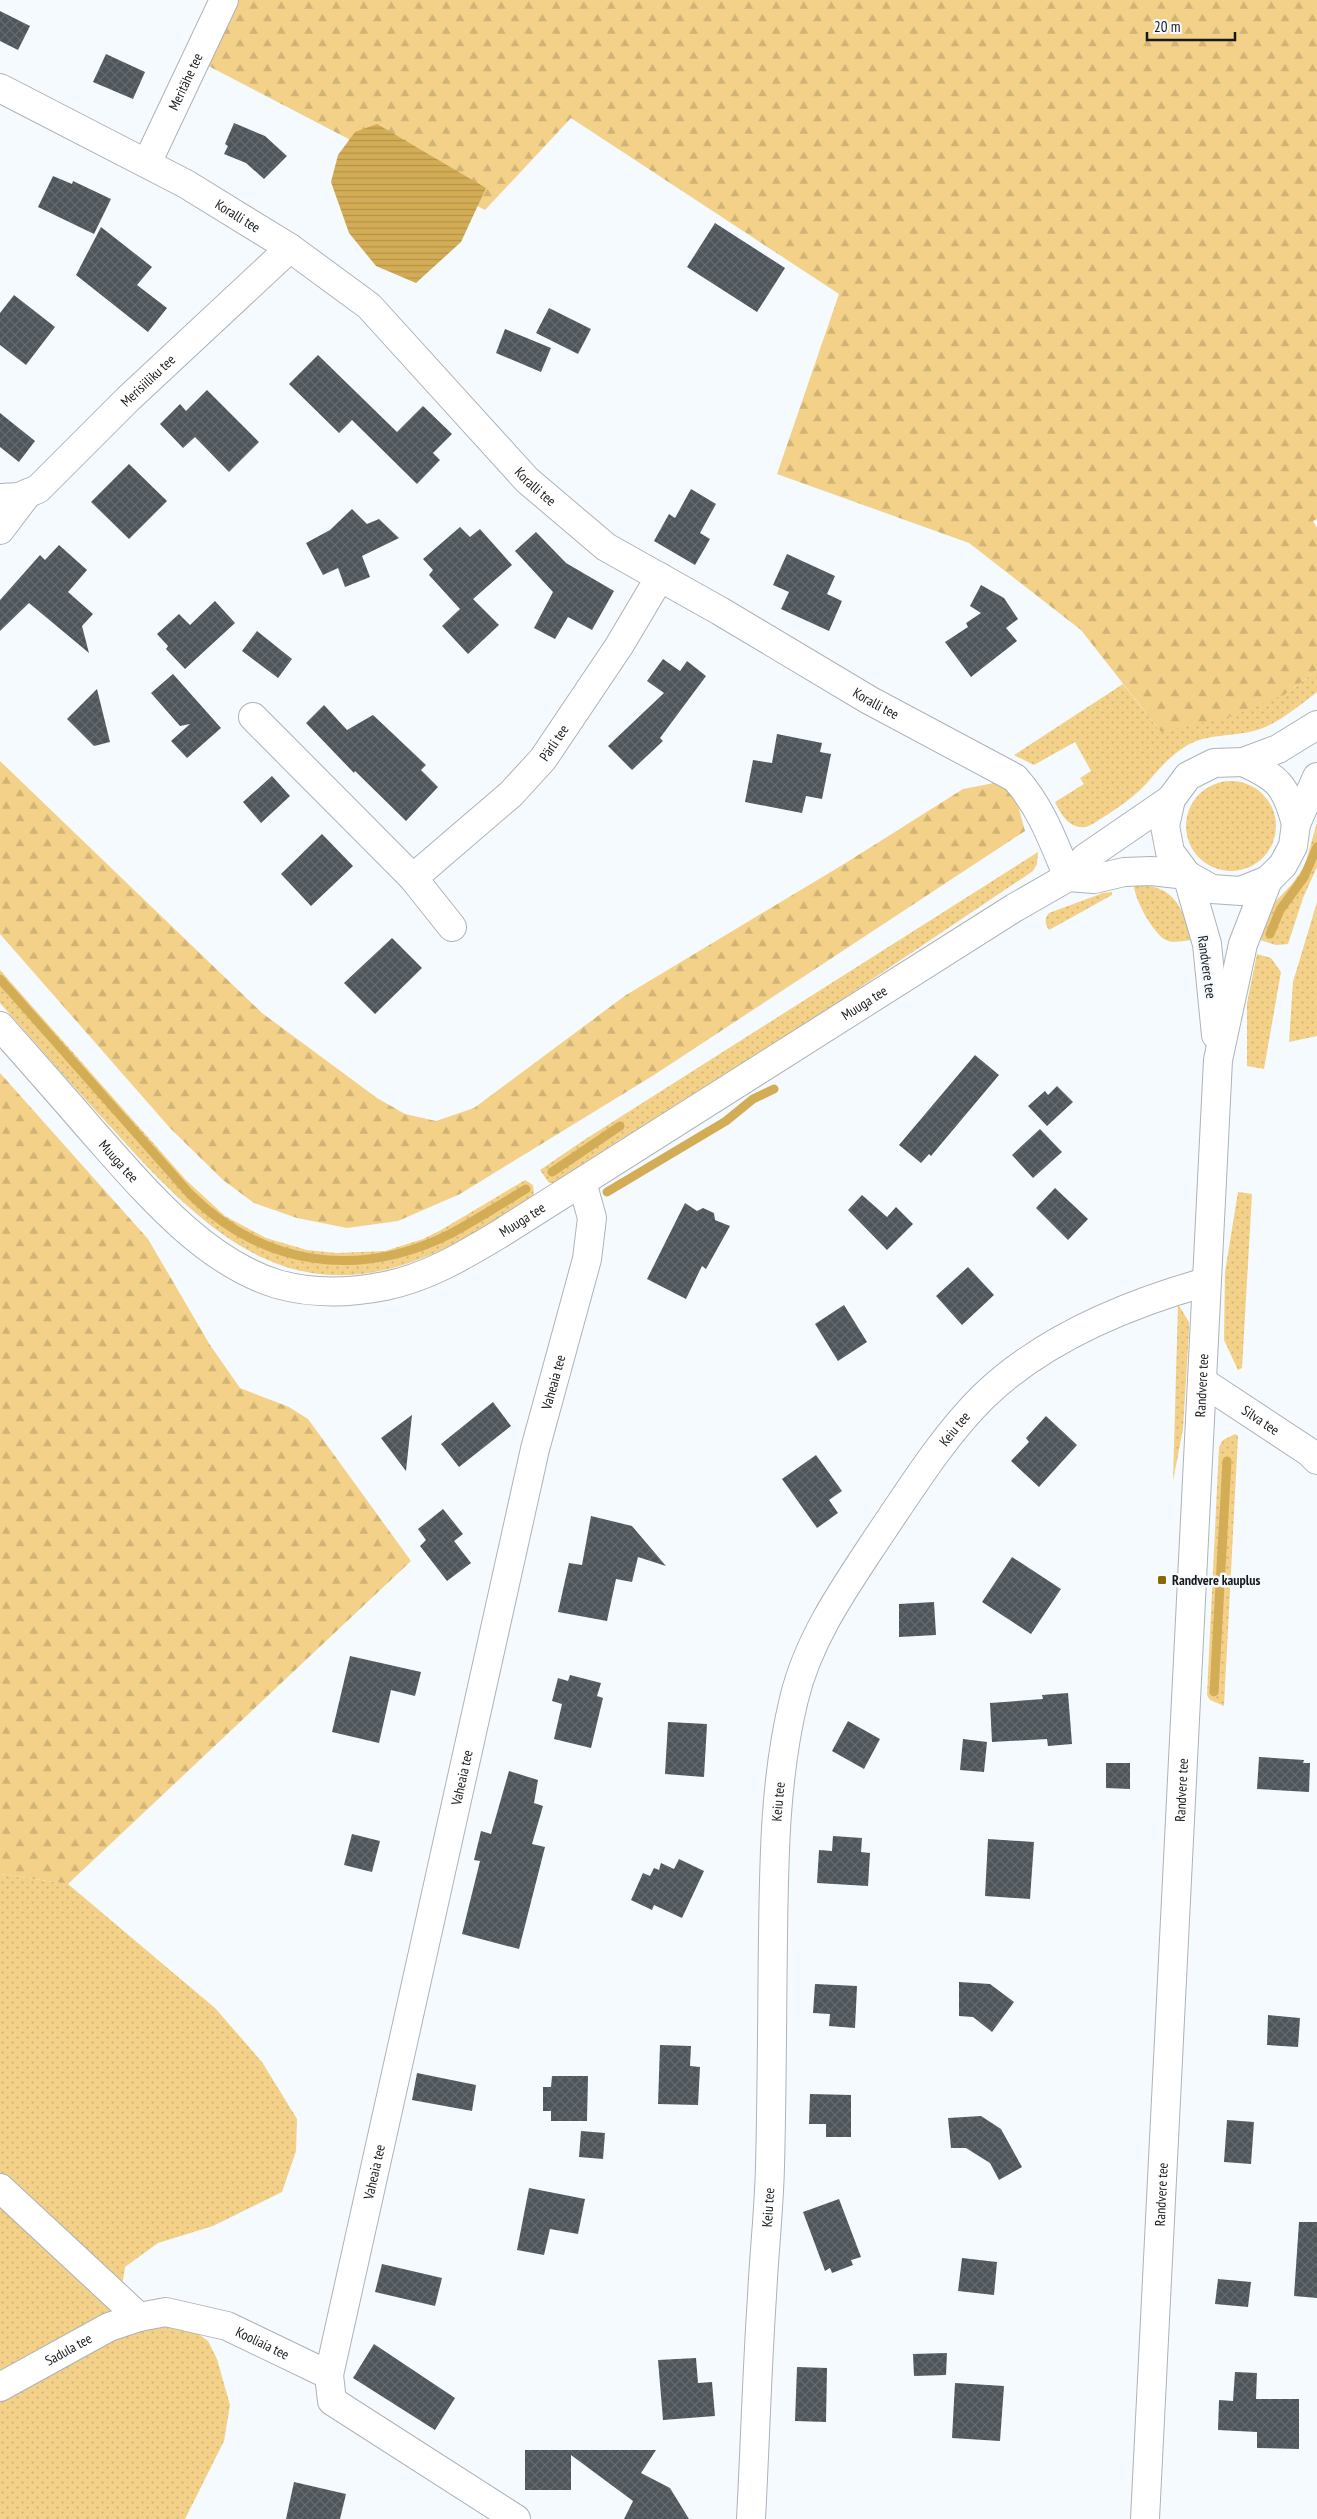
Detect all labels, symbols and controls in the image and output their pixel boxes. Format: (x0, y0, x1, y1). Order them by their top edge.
scale bar (1147, 10, 1234, 42)
text: 20 m (1154, 17, 1180, 36)
street label: Meritähe tee (164, 50, 207, 113)
street label: Koralli tee (212, 195, 264, 237)
street label: Merisiiliku tee (117, 350, 179, 410)
street label: Koralli tee (511, 463, 560, 510)
street label: Koralli tee (850, 683, 902, 723)
street label: Pärli tee (535, 721, 573, 765)
street label: Randvere tee (1194, 934, 1220, 1000)
street label: Muuga tee (838, 982, 891, 1024)
street label: Muuga tee (95, 1136, 143, 1186)
street label: Muuga tee (496, 1198, 549, 1241)
street label: Vaheaia tee (537, 1353, 569, 1412)
street label: Randvere tee (1191, 1353, 1212, 1418)
street label: Silva tee (1238, 1401, 1283, 1439)
street label: Keiu tee (935, 1408, 974, 1450)
place label: Randvere kauplus (1172, 1571, 1260, 1589)
marker: Randvere kauplus (1156, 1574, 1168, 1586)
street label: Vaheaia tee (447, 1748, 477, 1808)
street label: Randvere tee (1171, 1757, 1192, 1822)
street label: Keiu tee (767, 1781, 789, 1822)
street label: Vaheaia tee (359, 2143, 389, 2202)
street label: Randvere tee (1151, 2162, 1172, 2227)
street label: Keiu tee (758, 2187, 778, 2228)
street label: Kooliaia tee (233, 2323, 292, 2364)
street label: Sadula tee (42, 2329, 95, 2370)

